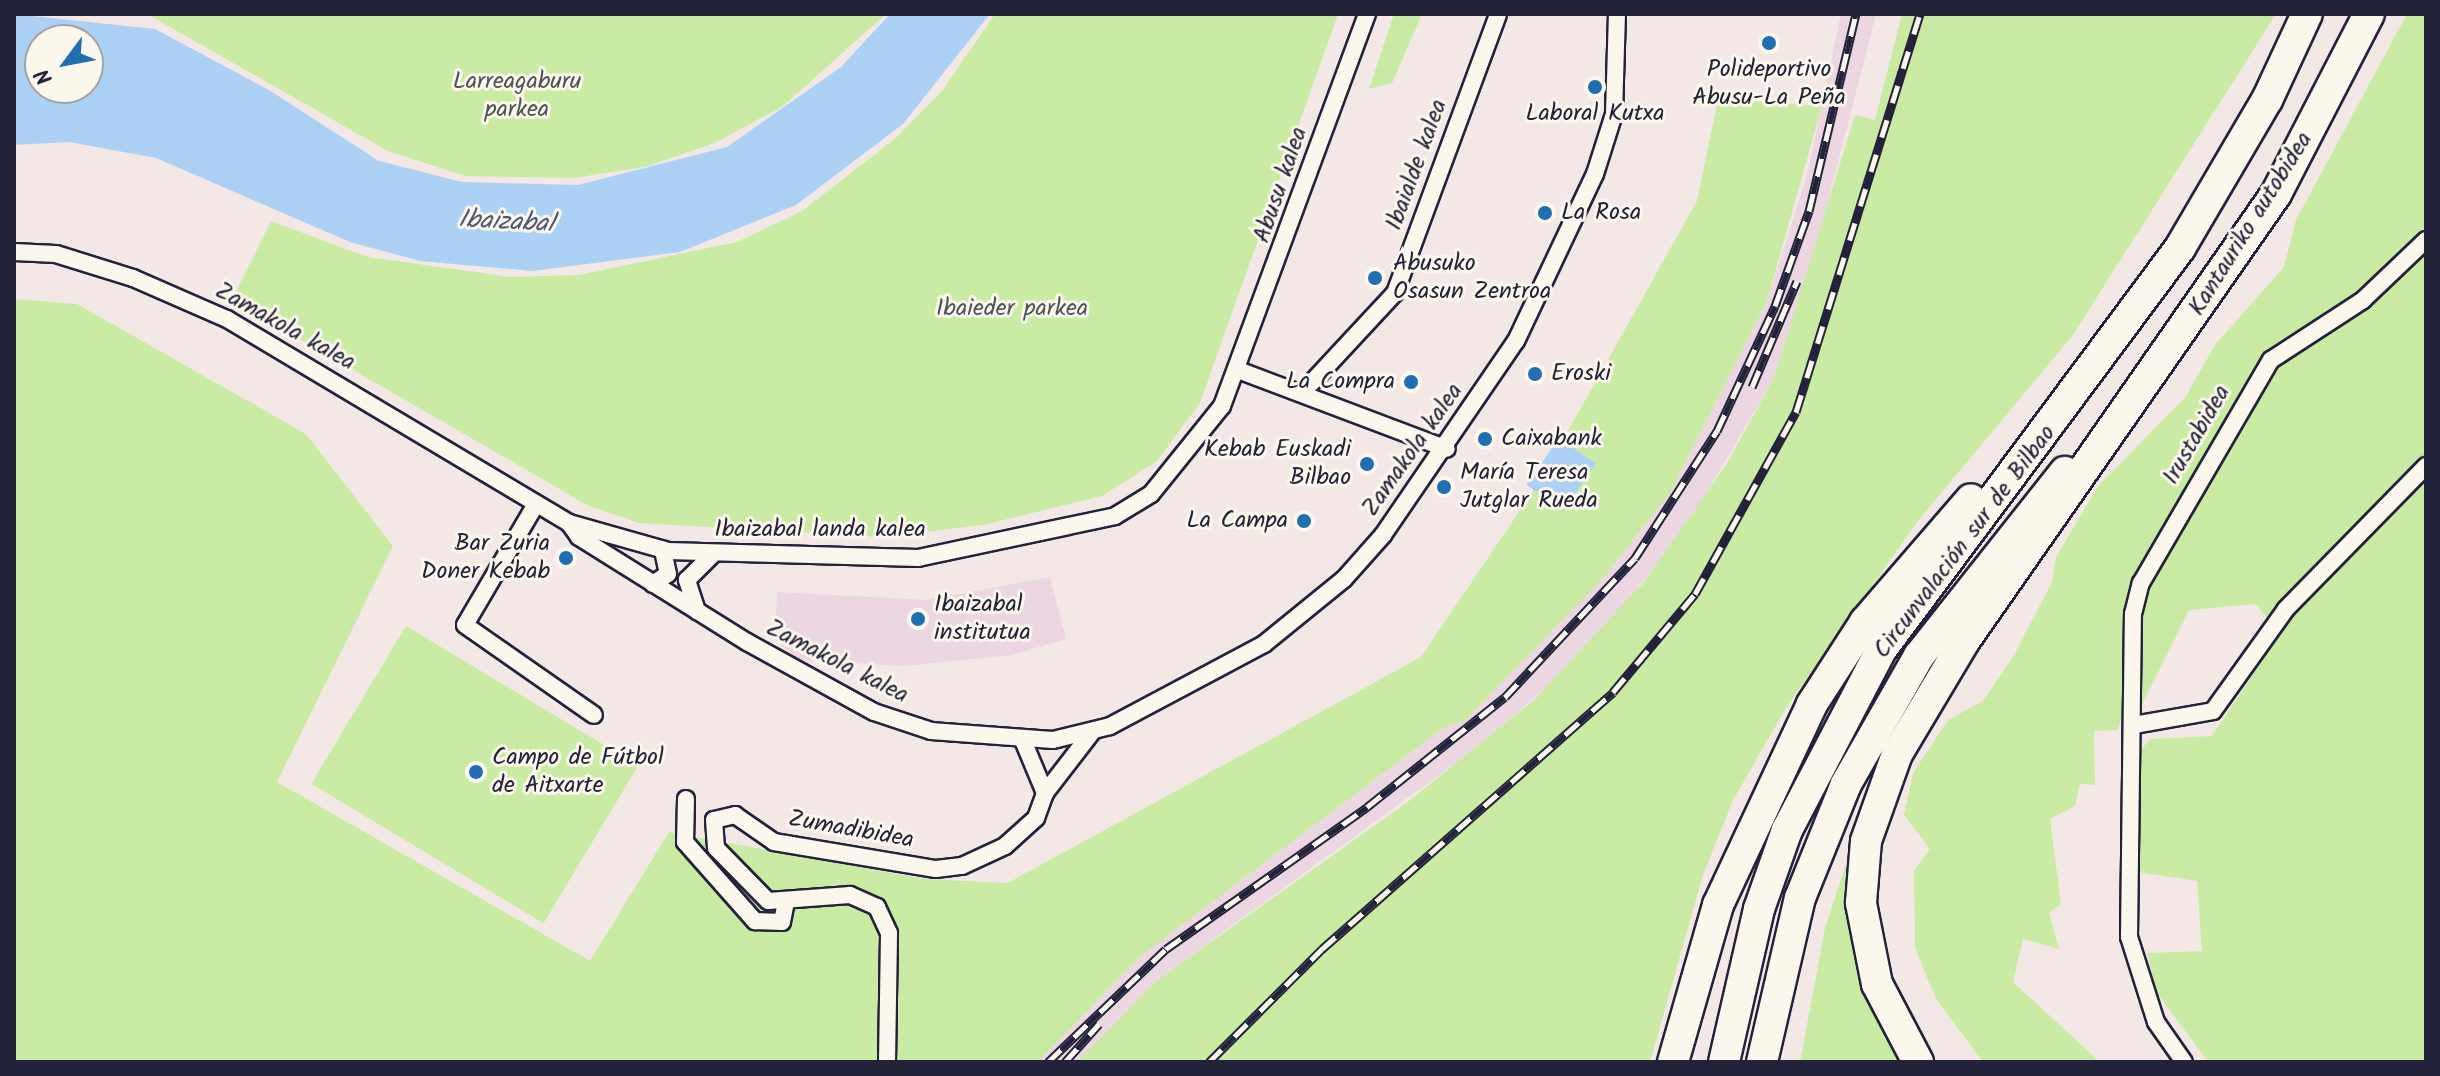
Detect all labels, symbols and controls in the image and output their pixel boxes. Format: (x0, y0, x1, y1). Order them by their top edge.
north arrow (24, 24, 104, 104)
marker: Polideportivo Abusu-La Peña (1760, 34, 1778, 52)
place label: Polideportivo Abusu-La Peña (1692, 56, 1846, 112)
text: N (26, 61, 63, 91)
park label: Larreagaburu parkea (453, 68, 581, 124)
marker: Laboral Kutxa (1586, 78, 1604, 96)
street label: Ibaialde kalea (1380, 96, 1454, 234)
place label: Laboral Kutxa (1525, 100, 1665, 128)
street label: Abusu kalea (1248, 123, 1314, 247)
street label: Kantauriko autobidea (2183, 127, 2319, 321)
place label: La Rosa (1561, 199, 1641, 227)
marker: La Rosa (1536, 204, 1554, 222)
water label: Ibaizabal (457, 205, 555, 241)
place label: Abusuko Osasun Zentroa (1393, 250, 1551, 306)
marker: Abusuko Osasun Zentroa (1364, 267, 1386, 289)
street label: Zamakola kalea (210, 277, 360, 377)
park label: Ibaieder parkea (936, 295, 1088, 323)
place label: Eroski (1551, 360, 1611, 388)
marker: Eroski (1526, 365, 1544, 383)
place label: La Compra (1286, 368, 1395, 396)
marker: La Compra (1402, 373, 1420, 391)
street label: Zamakola kalea (1357, 378, 1469, 522)
street label: Irustabidea (2157, 380, 2237, 490)
street label: Circunvalación sur de Bilbao (1868, 420, 2062, 664)
place label: Caixabank (1501, 425, 1602, 453)
marker: Caixabank (1476, 430, 1494, 448)
place label: Kebab Euskadi Bilbao (1204, 436, 1351, 492)
marker: Kebab Euskadi Bilbao (1358, 455, 1376, 473)
place label: María Teresa Jutglar Rueda (1460, 459, 1598, 515)
marker: María Teresa Jutglar Rueda (1435, 478, 1453, 496)
place label: La Campa (1187, 507, 1288, 535)
marker: La Campa (1295, 512, 1313, 530)
street label: Ibaizabal landa kalea (714, 516, 926, 544)
place label: Bar Zuria Doner Kebab (421, 530, 550, 586)
marker: Bar Zuria Doner Kebab (557, 549, 575, 567)
place label: Ibaizabal institutua (934, 591, 1031, 647)
marker: Ibaizabal institutua (909, 610, 927, 628)
street label: Zamakola kalea (761, 614, 913, 710)
place label: Campo de Fútbol de Aitxarte (492, 744, 664, 800)
marker: Campo de Fútbol de Aitxarte (467, 763, 485, 781)
street label: Zumadibidea (786, 805, 916, 855)

